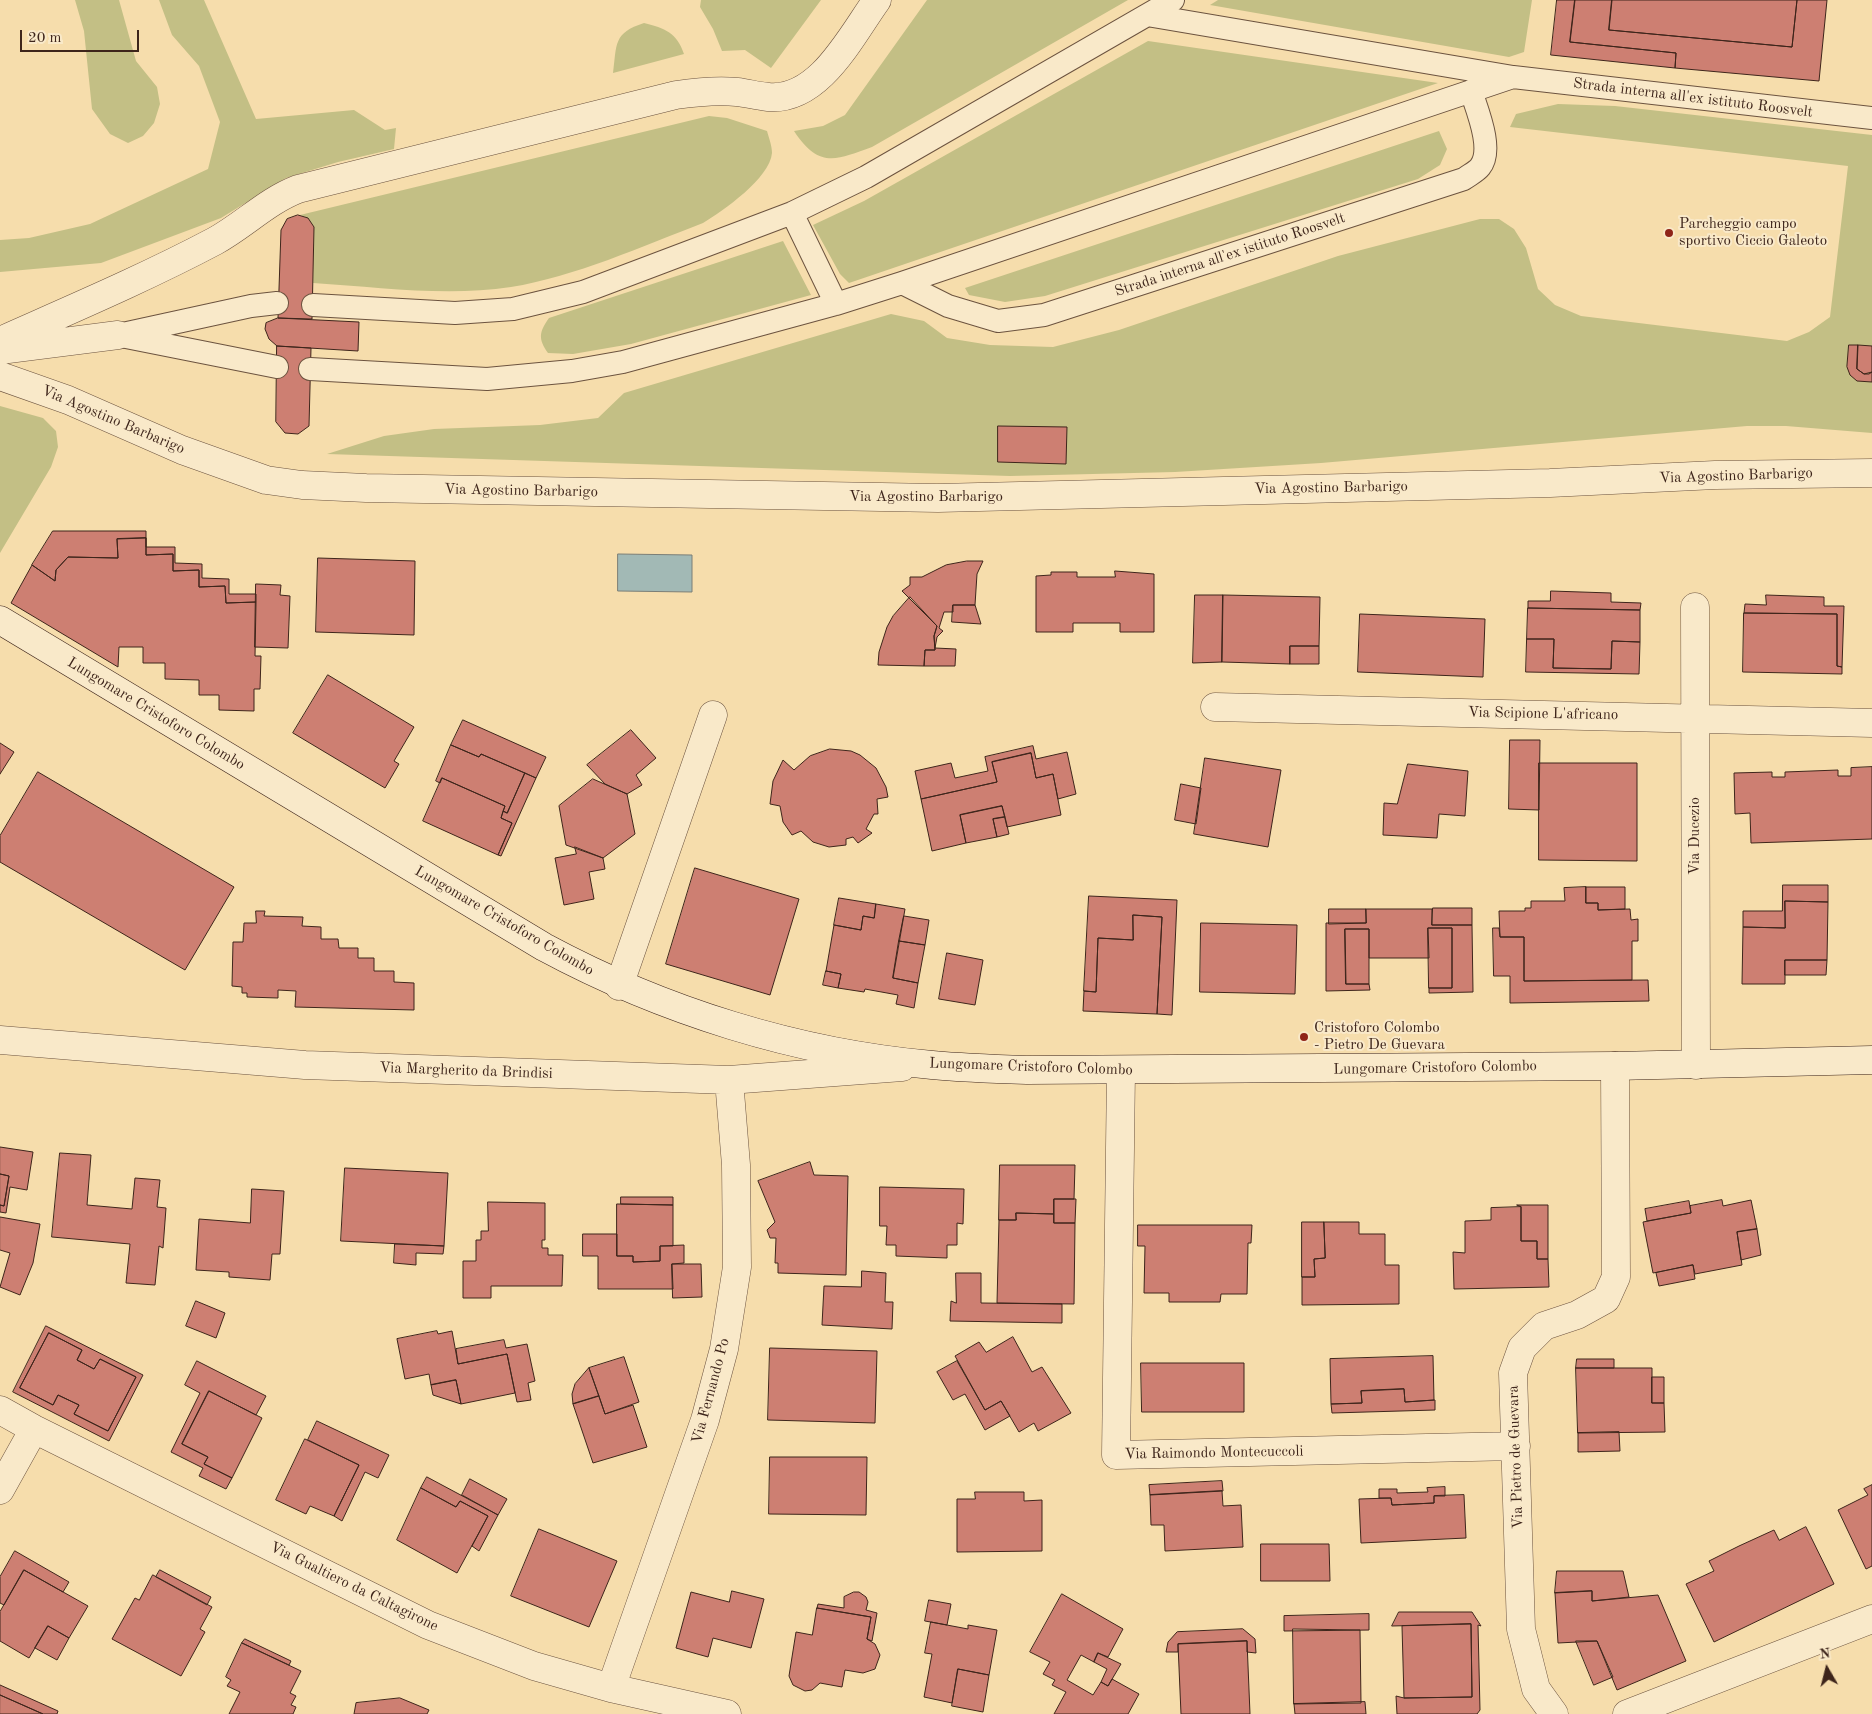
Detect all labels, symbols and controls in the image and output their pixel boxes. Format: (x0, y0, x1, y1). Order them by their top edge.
scale bar (22, 20, 141, 52)
text: 20 m (28, 31, 62, 46)
street label: Strada interna all'ex istituto Roosvelt (1572, 74, 1814, 122)
street label: Strada interna all'ex istituto Roosvelt (1112, 209, 1348, 301)
place label: Parcheggio campo sportivo Ciccio Galeoto (1679, 215, 1827, 250)
marker: Parcheggio campo sportivo Ciccio Galeoto (1663, 227, 1675, 239)
street label: Via Agostino Barbarigo (39, 382, 187, 458)
street label: Via Agostino Barbarigo (1659, 464, 1813, 488)
street label: Via Agostino Barbarigo (1254, 478, 1408, 498)
street label: Via Agostino Barbarigo (444, 481, 598, 501)
street label: Via Agostino Barbarigo (849, 488, 1003, 506)
street label: Lungomare Cristoforo Colombo (64, 654, 248, 774)
street label: Via Scipione L'africano (1468, 704, 1618, 724)
street label: Via Ducezio (1686, 797, 1704, 875)
street label: Lungomare Cristoforo Colombo (411, 862, 597, 980)
place label: Cristoforo Colombo - Pietro De Guevara (1314, 1019, 1445, 1054)
marker: Cristoforo Colombo - Pietro De Guevara (1298, 1031, 1310, 1043)
street label: Lungomare Cristoforo Colombo (929, 1054, 1133, 1080)
street label: Lungomare Cristoforo Colombo (1333, 1057, 1537, 1079)
street label: Via Margherito da Brindisi (379, 1059, 553, 1083)
street label: Via Fernando Po (688, 1336, 734, 1446)
street label: Via Pietro de Guevara (1504, 1385, 1528, 1529)
street label: Via Raimondo Montecuccoli (1124, 1442, 1304, 1464)
street label: Via Gualtiero da Caltagirone (267, 1538, 441, 1636)
north arrow (1802, 1644, 1852, 1694)
text: N (1819, 1646, 1831, 1662)

